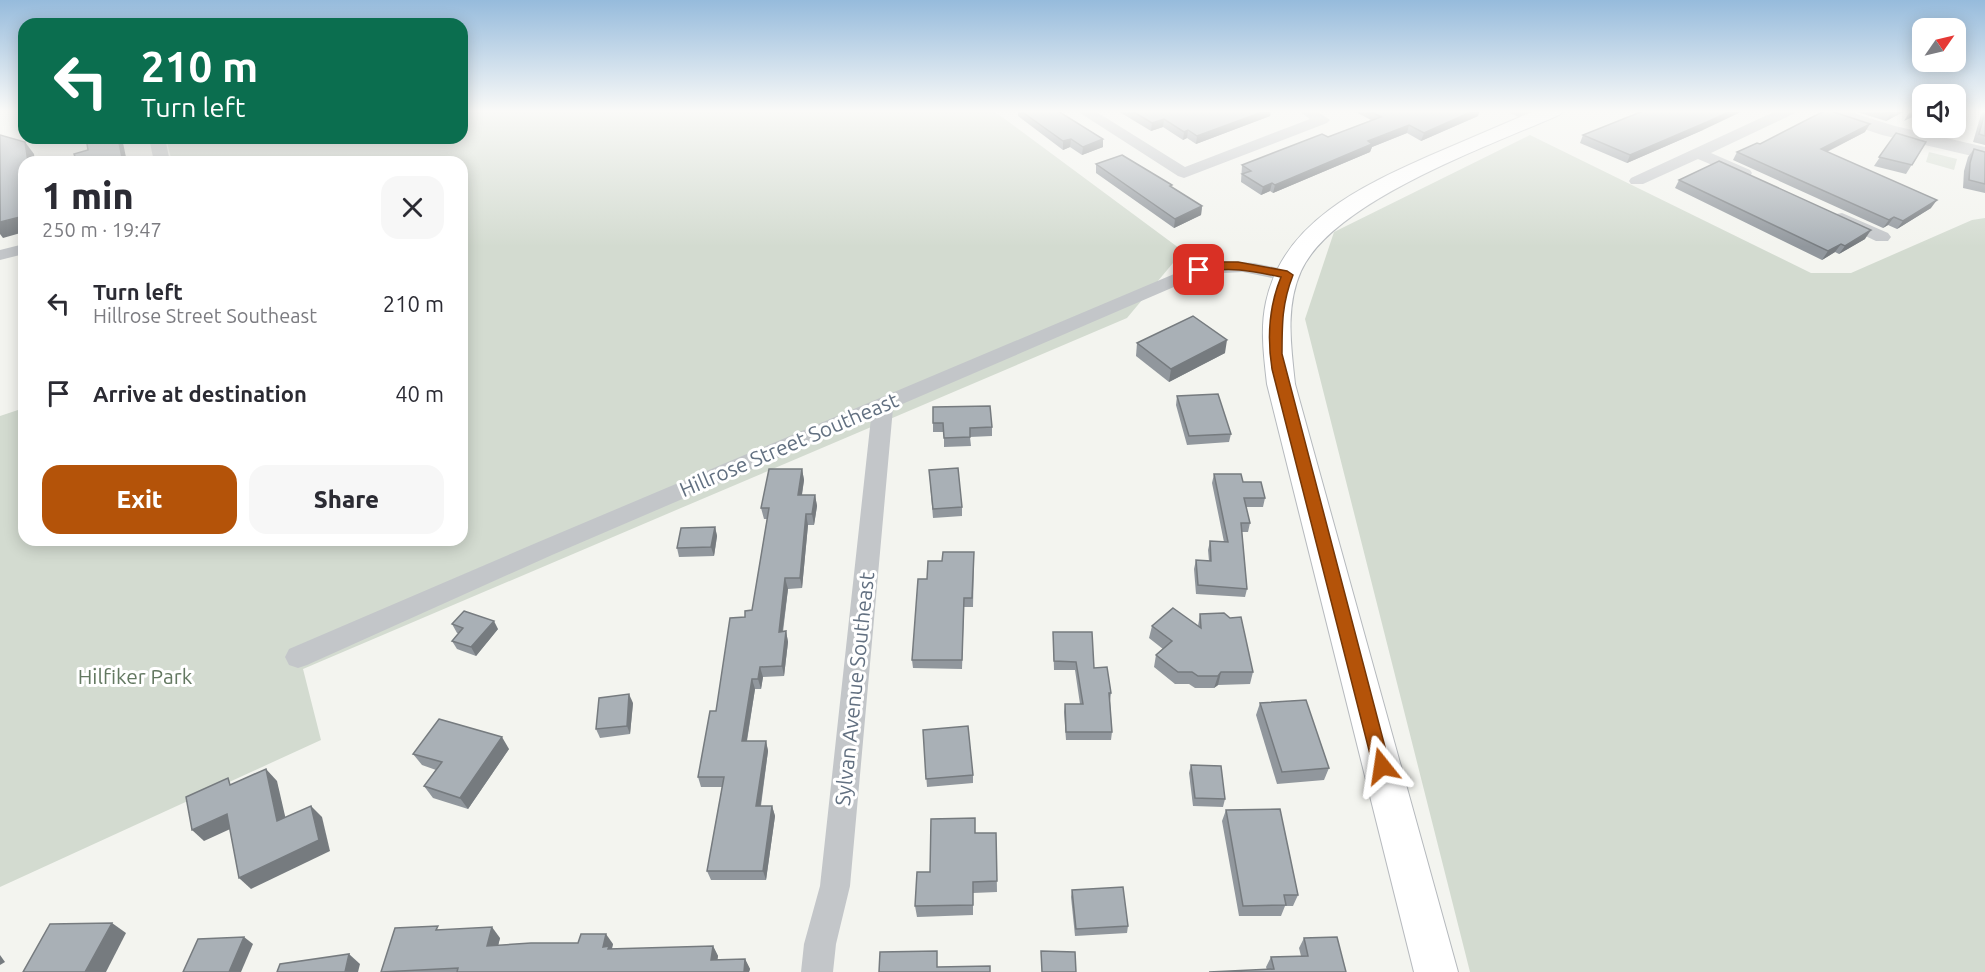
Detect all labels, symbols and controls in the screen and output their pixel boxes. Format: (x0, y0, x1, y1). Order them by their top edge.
north arrow (1912, 18, 1966, 72)
map controls (1912, 18, 1966, 138)
icon: left (42, 42, 120, 120)
text: 210 m (141, 43, 258, 90)
button: sound (1912, 84, 1966, 138)
text: Turn left (141, 92, 245, 122)
text: 1 min (42, 175, 134, 216)
button: close (381, 176, 444, 239)
text: 250 m · 19:47 (42, 218, 162, 241)
pin (1173, 244, 1224, 295)
icon: arrive (1182, 253, 1215, 286)
text: Turn left (93, 279, 183, 304)
icon: left (42, 287, 75, 320)
text: 210 m (383, 291, 444, 316)
text: Hillrose Street Southeast (93, 304, 317, 327)
icon: arrive (42, 377, 75, 410)
text: Arrive at destination (93, 381, 307, 406)
text: 40 m (395, 381, 444, 406)
street label: Hillrose Street Southeast (676, 387, 902, 501)
button: Exit (42, 465, 237, 534)
button: Share (249, 465, 444, 534)
street label: Sylvan Avenue Southeast (830, 571, 878, 807)
park label: Hilfiker Park (78, 664, 193, 688)
position arrow (1350, 734, 1414, 798)

